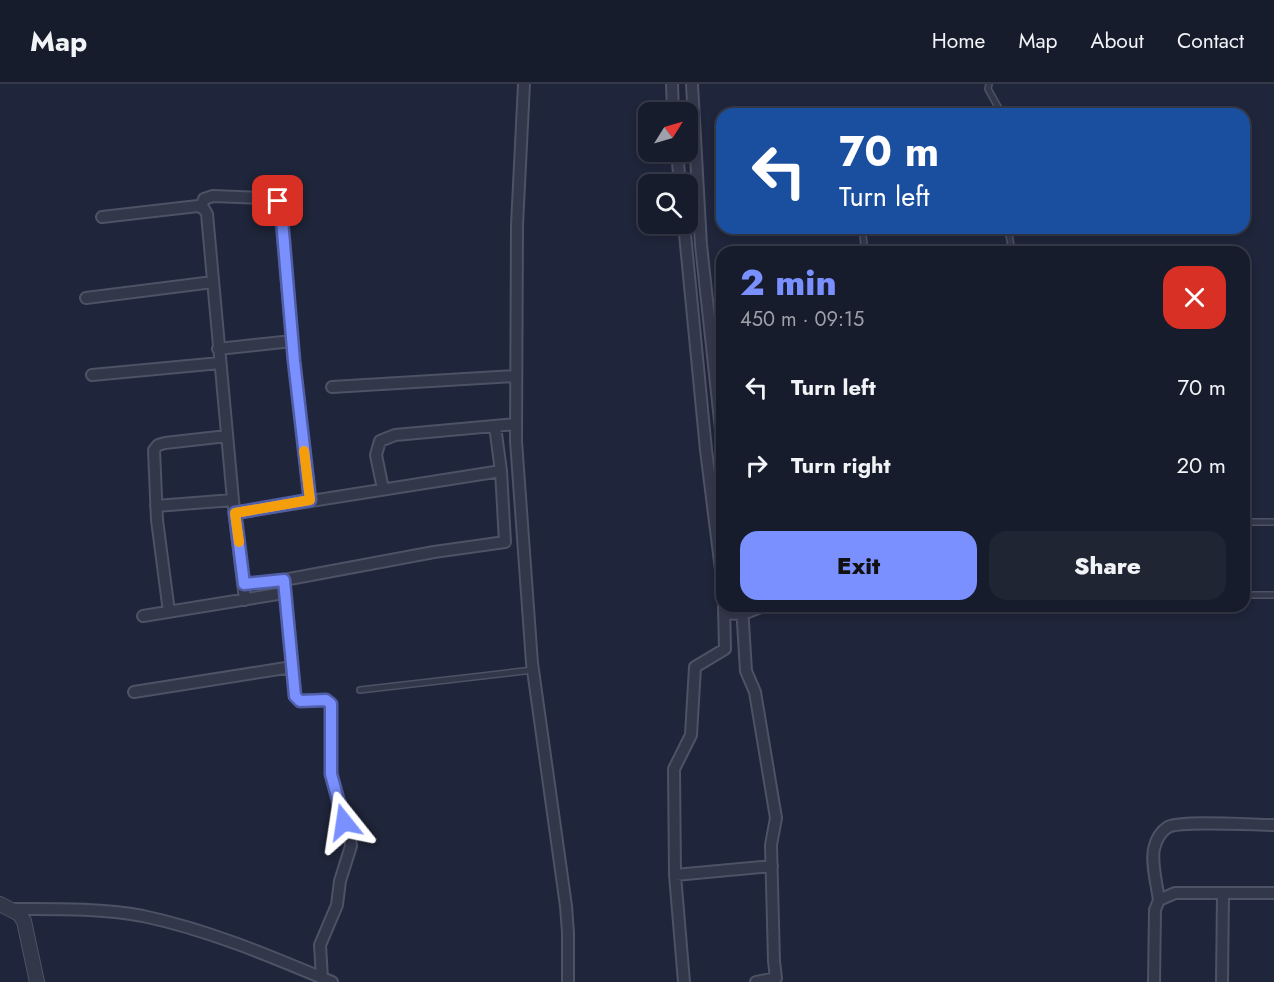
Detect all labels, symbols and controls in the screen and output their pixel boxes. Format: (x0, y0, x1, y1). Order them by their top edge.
text: Map (30, 21, 87, 62)
text: Home (932, 26, 985, 56)
text: Map (1018, 26, 1058, 56)
text: About (1091, 26, 1144, 56)
text: Contact (1177, 26, 1244, 56)
north arrow (638, 102, 698, 162)
map controls (638, 102, 698, 234)
text: 70 m (839, 121, 939, 182)
icon: left (740, 132, 818, 210)
button: search (638, 174, 698, 234)
pin (252, 175, 303, 226)
text: Turn left (839, 177, 929, 216)
icon: arrive (261, 184, 294, 217)
text: 2 min (740, 256, 837, 308)
button: close (1163, 266, 1226, 329)
text: 450 m · 09:15 (740, 305, 864, 334)
icon: left (740, 371, 773, 404)
text: Turn left (791, 371, 876, 403)
text: 70 m (1177, 371, 1226, 403)
icon: right (740, 449, 773, 482)
text: Turn right (791, 449, 891, 481)
text: 20 m (1177, 449, 1226, 481)
button: Exit (740, 531, 977, 600)
button: Share (989, 531, 1226, 600)
position arrow (312, 790, 376, 854)

